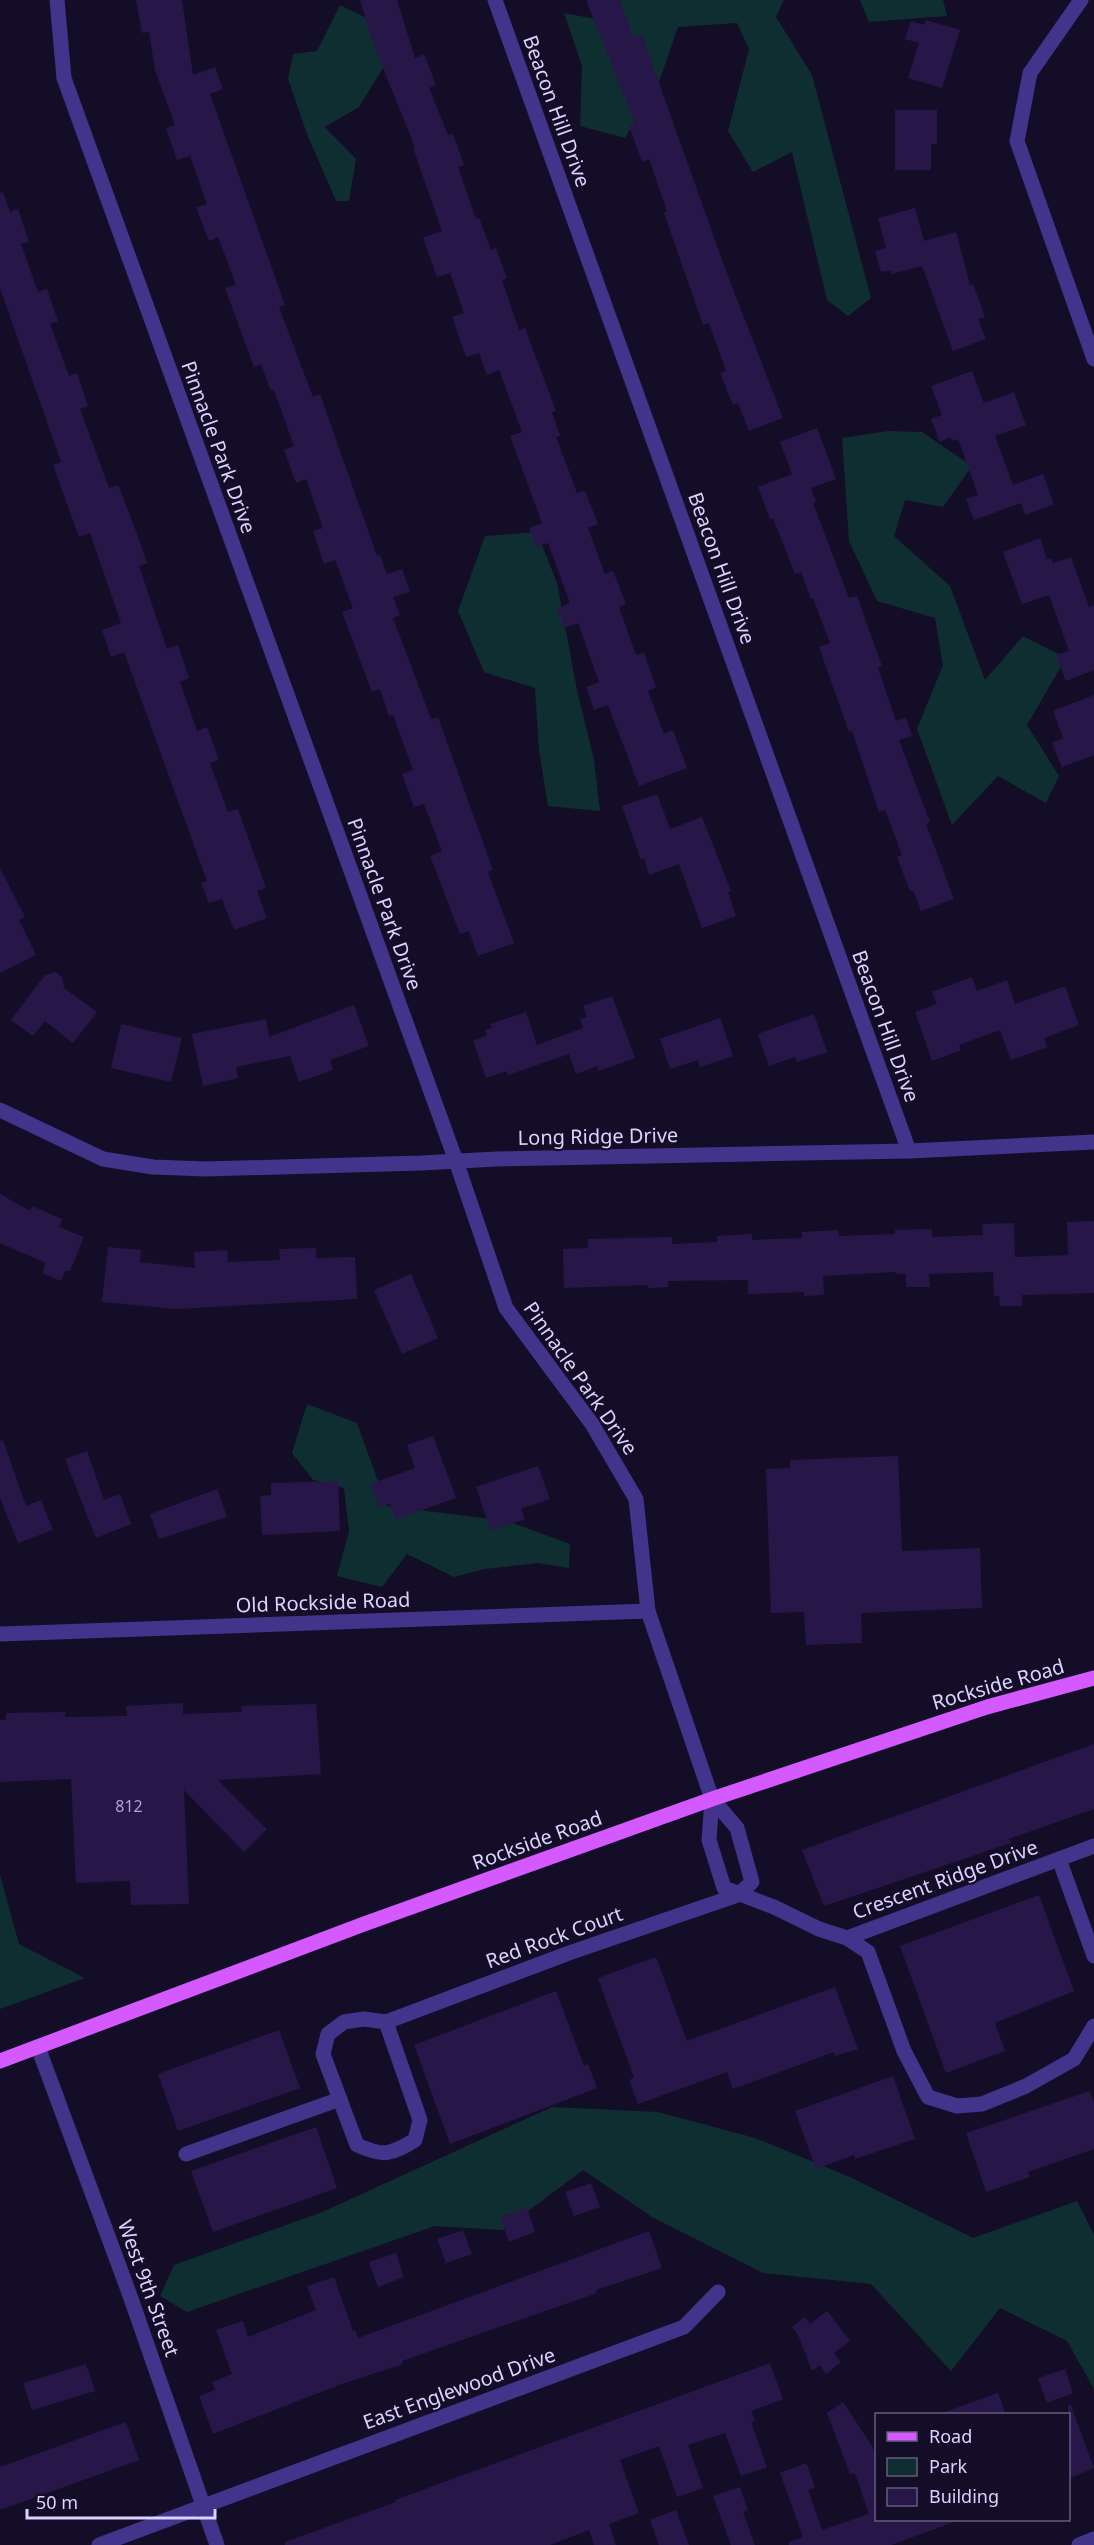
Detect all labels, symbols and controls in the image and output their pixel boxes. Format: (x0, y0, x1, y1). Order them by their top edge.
street label: Beacon Hill Drive (517, 31, 597, 191)
street label: Pinnacle Park Drive (175, 357, 263, 537)
street label: Beacon Hill Drive (682, 488, 762, 648)
street label: Pinnacle Park Drive (341, 814, 429, 994)
street label: Beacon Hill Drive (846, 946, 926, 1106)
street label: Long Ridge Drive (517, 1121, 679, 1151)
street label: Pinnacle Park Drive (518, 1296, 644, 1460)
street label: Old Rockside Road (235, 1585, 411, 1619)
street label: Rockside Road (929, 1652, 1067, 1716)
house number: 812 (115, 1795, 143, 1817)
street label: Rockside Road (468, 1804, 606, 1876)
street label: Crescent Ridge Drive (849, 1833, 1041, 1925)
street label: Red Rock Court (482, 1900, 626, 1974)
street label: West 9th Street (112, 2216, 186, 2360)
street label: East Englewood Drive (359, 2341, 559, 2435)
legend (875, 2413, 1070, 2521)
text: Road (929, 2424, 972, 2448)
text: Park (929, 2454, 967, 2478)
scale bar (27, 2482, 214, 2520)
text: Building (929, 2484, 999, 2508)
text: 50 m (36, 2490, 78, 2514)

